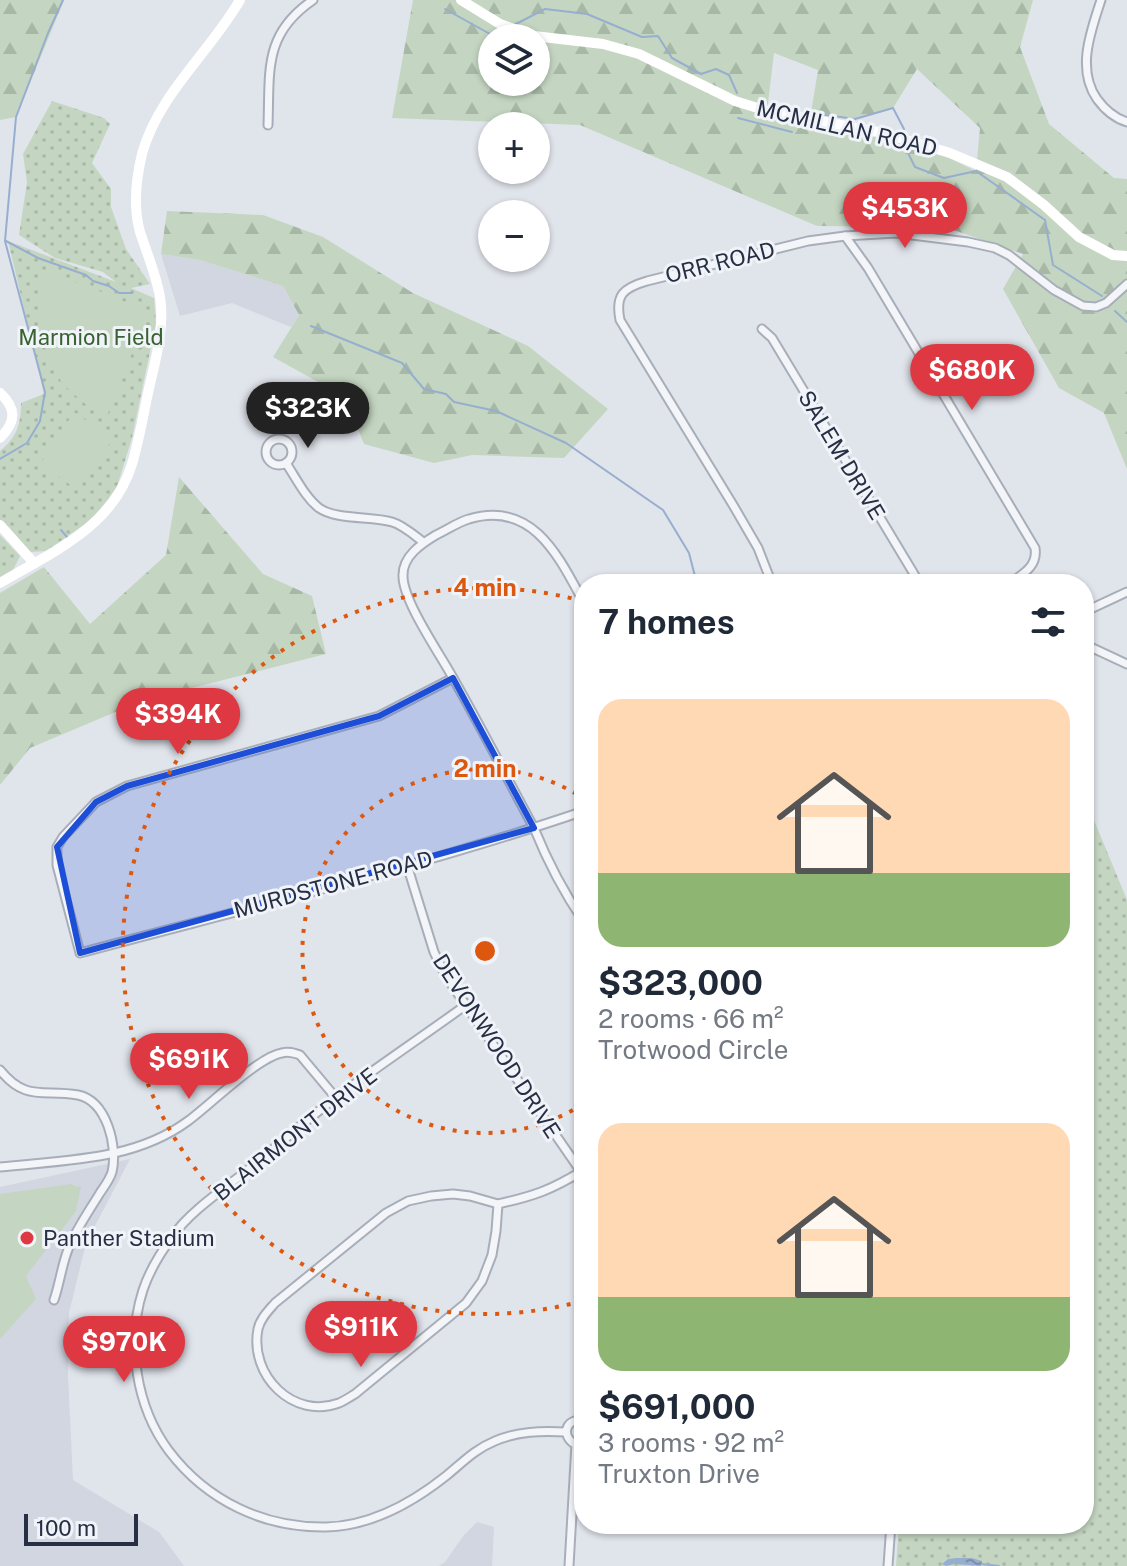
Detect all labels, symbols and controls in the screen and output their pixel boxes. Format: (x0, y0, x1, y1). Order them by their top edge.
map controls (478, 24, 550, 272)
button: layers (478, 24, 550, 96)
street label: MCMILLAN ROAD (754, 95, 940, 161)
button: + (478, 112, 550, 184)
pin: $453K (849, 182, 961, 250)
text: $453K (861, 192, 949, 223)
button: − (478, 200, 550, 272)
street label: ORR ROAD (662, 236, 778, 288)
park label: Marmion Field (18, 324, 164, 350)
pin: $680K (916, 344, 1028, 412)
text: $680K (928, 354, 1016, 385)
pin: $323K (252, 382, 364, 450)
street label: SALEM DRIVE (793, 386, 891, 524)
text: $323K (264, 392, 352, 423)
text: 4 min (453, 573, 517, 601)
icon: filters (1026, 600, 1070, 644)
text: 7 homes (598, 602, 735, 642)
pin: $394K (122, 688, 234, 756)
text: $394K (134, 698, 222, 729)
icon: home (762, 751, 906, 895)
text: 2 min (454, 754, 516, 782)
street label: MURDSTONE ROAD (231, 845, 435, 923)
centre of rings (471, 937, 499, 965)
street label: DEVONWOOD DRIVE (428, 949, 566, 1143)
text: $323,000 (598, 963, 763, 1003)
text: 2 rooms · 66 m² (598, 1003, 784, 1034)
pin: $691K (133, 1033, 245, 1101)
text: Trotwood Circle (598, 1034, 788, 1065)
text: $691K (148, 1043, 230, 1074)
street label: BLAIRMONT DRIVE (208, 1062, 382, 1206)
icon: home (762, 1175, 906, 1319)
place label: Panther Stadium (43, 1225, 214, 1251)
marker: Panther Stadium (18, 1229, 36, 1247)
pin: $911K (305, 1301, 417, 1369)
text: $911K (323, 1311, 399, 1342)
pin: $970K (68, 1316, 180, 1384)
text: $970K (81, 1326, 167, 1357)
text: $691,000 (598, 1387, 755, 1427)
text: 3 rooms · 92 m² (598, 1427, 784, 1458)
text: Truxton Drive (598, 1458, 760, 1489)
scale bar (24, 1510, 138, 1546)
text: 100 m (36, 1515, 96, 1541)

